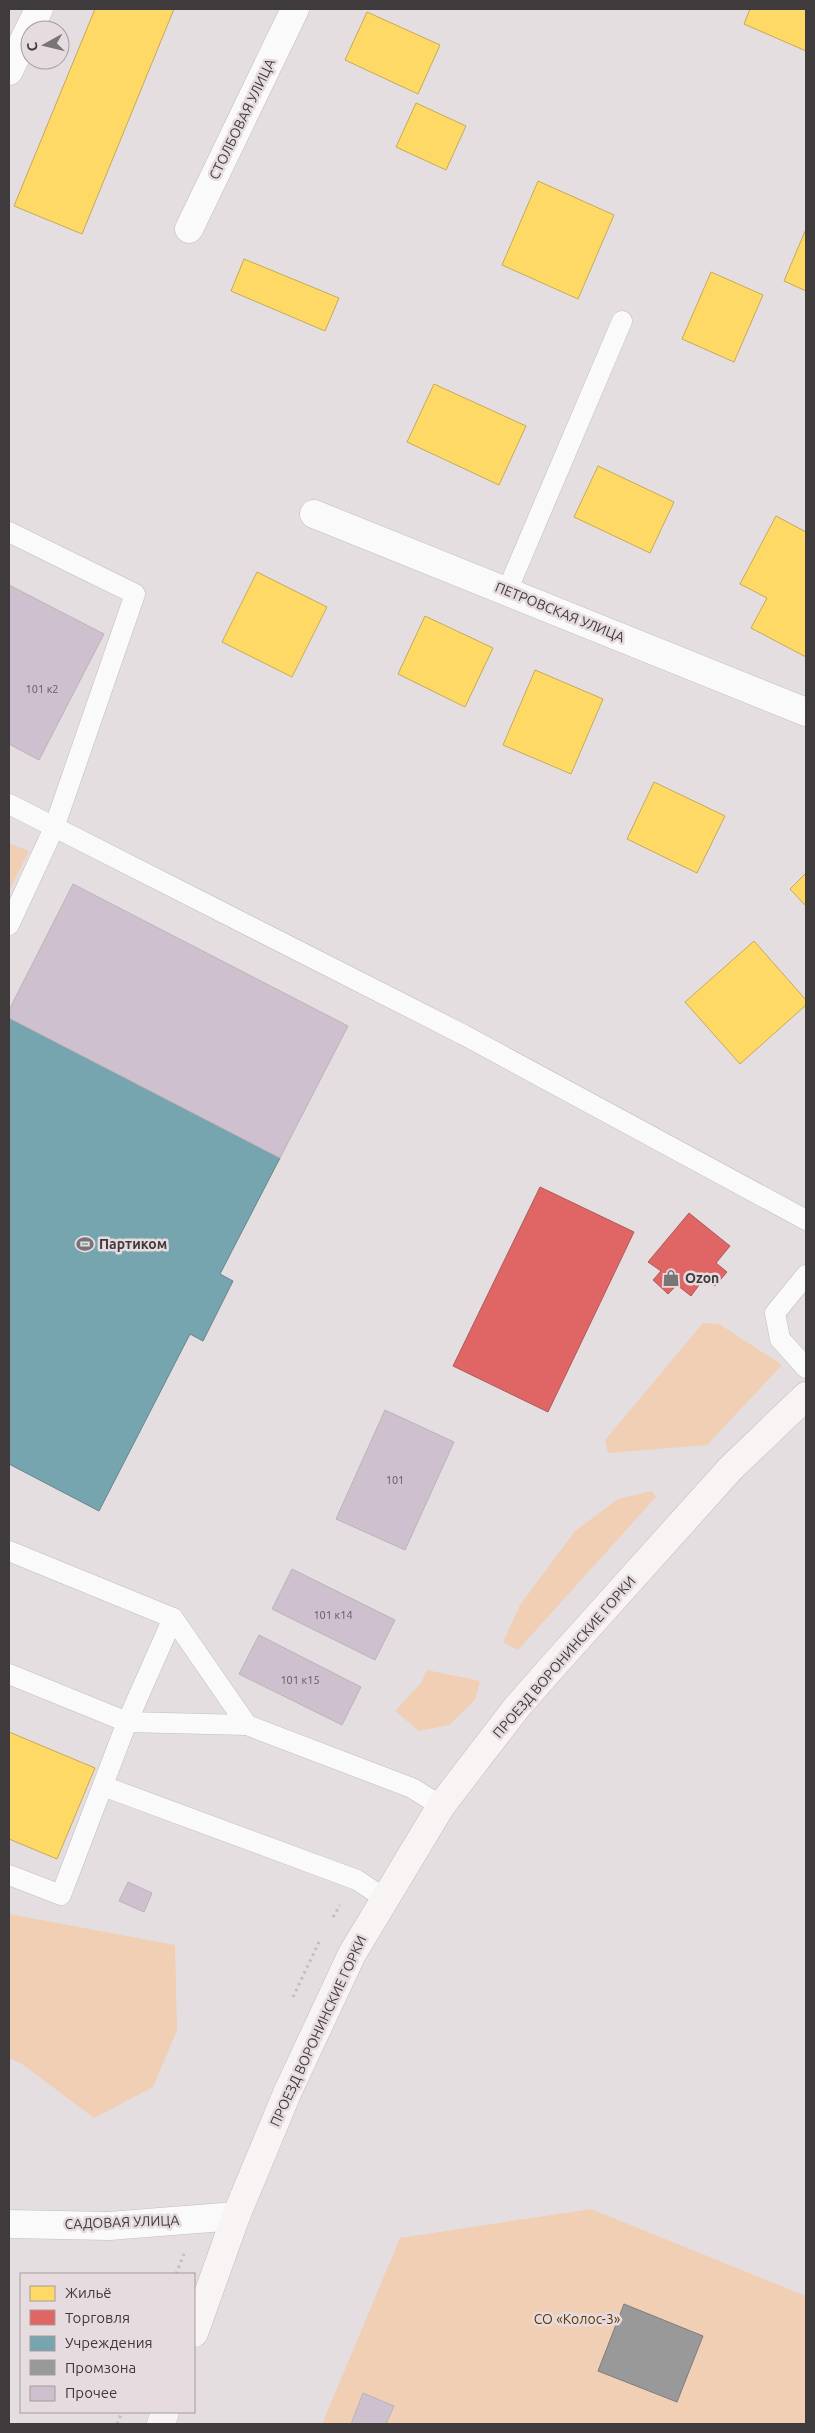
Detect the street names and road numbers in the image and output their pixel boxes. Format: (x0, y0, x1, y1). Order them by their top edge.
street label: СТОЛБОВАЯ УЛИЦА (206, 56, 278, 182)
street label: ПЕТРОВСКАЯ УЛИЦА (493, 579, 627, 645)
street label: ПРОЕЗД ВОРОНИНСКИЕ ГОРКИ (489, 1573, 639, 1741)
street label: ПРОЕЗД ВОРОНИНСКИЕ ГОРКИ (267, 1933, 369, 2129)
street label: САДОВАЯ УЛИЦА (64, 2212, 180, 2232)

